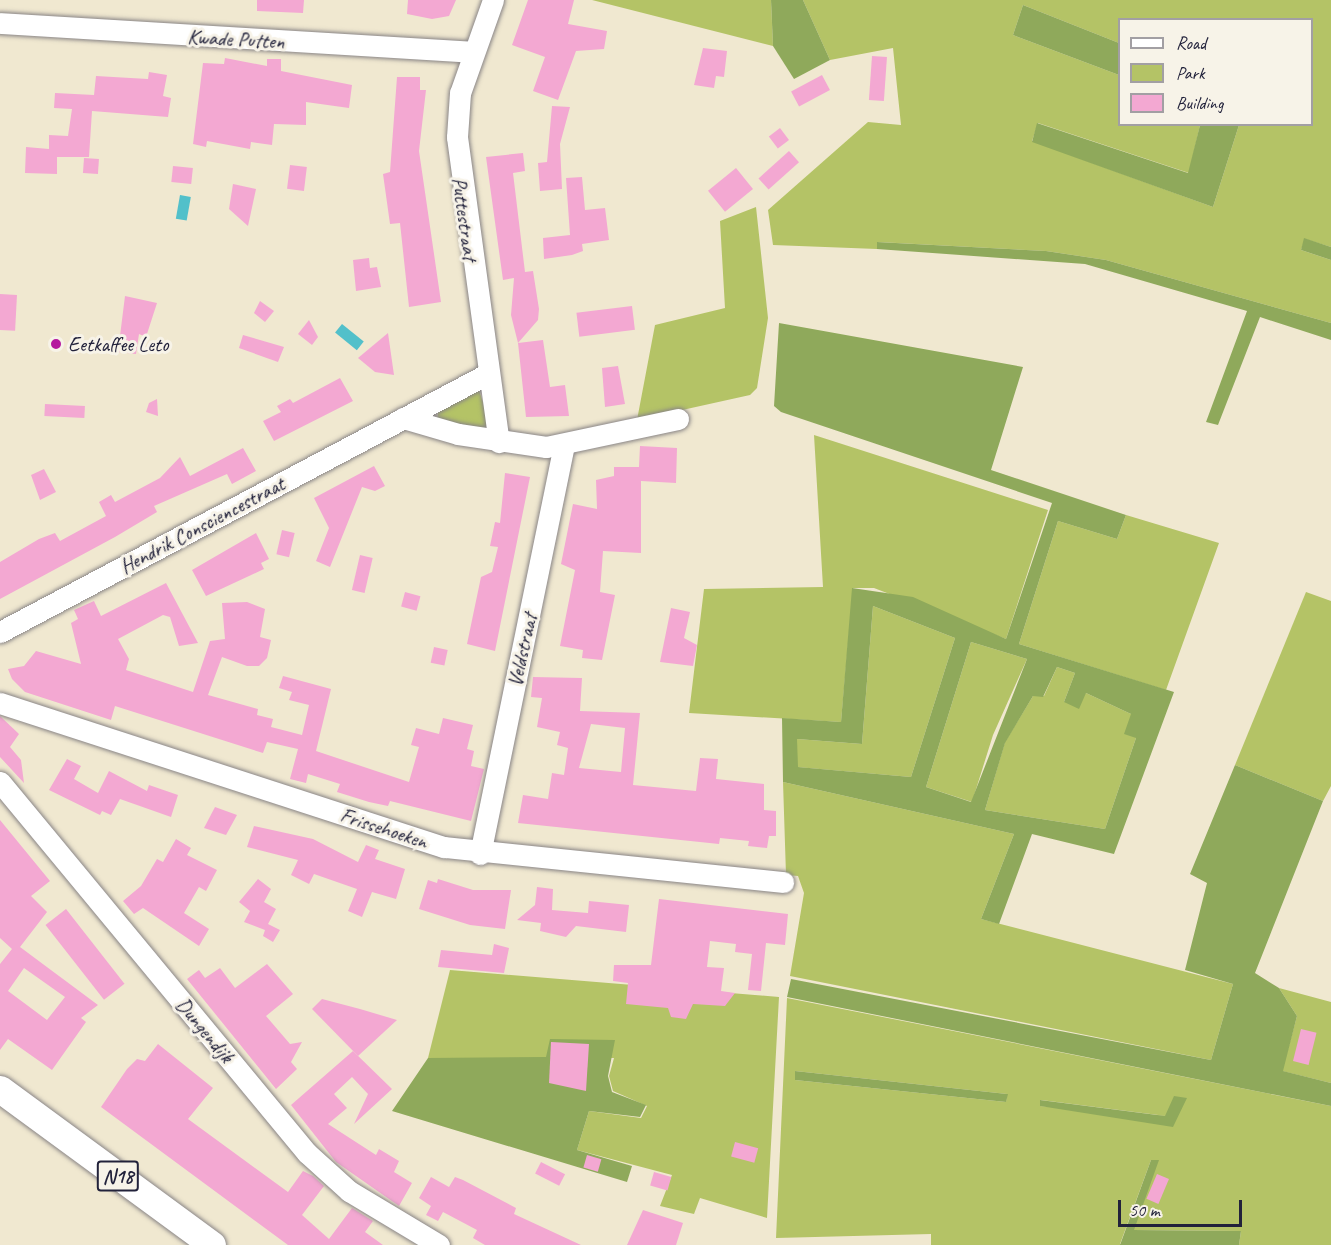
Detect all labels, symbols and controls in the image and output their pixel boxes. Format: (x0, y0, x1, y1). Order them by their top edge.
legend (1118, 18, 1313, 126)
street label: Kwade Putten (187, 24, 285, 54)
text: Road (1176, 32, 1206, 54)
text: Park (1176, 62, 1205, 84)
text: Building (1176, 92, 1223, 114)
street label: Puttestraat (447, 176, 483, 262)
place label: Eetkaffee Leto (68, 331, 168, 357)
marker: Eetkaffee Leto (49, 337, 63, 351)
street label: Hendrik Consciencestraat (116, 471, 288, 579)
street label: Veldstraat (502, 611, 542, 689)
street label: Frissehoeken (337, 802, 431, 854)
street label: Dungendijk (171, 992, 239, 1068)
road number: N18 (96, 1159, 140, 1193)
scale bar (1121, 1188, 1246, 1226)
text: 50 m (1129, 1199, 1160, 1221)

